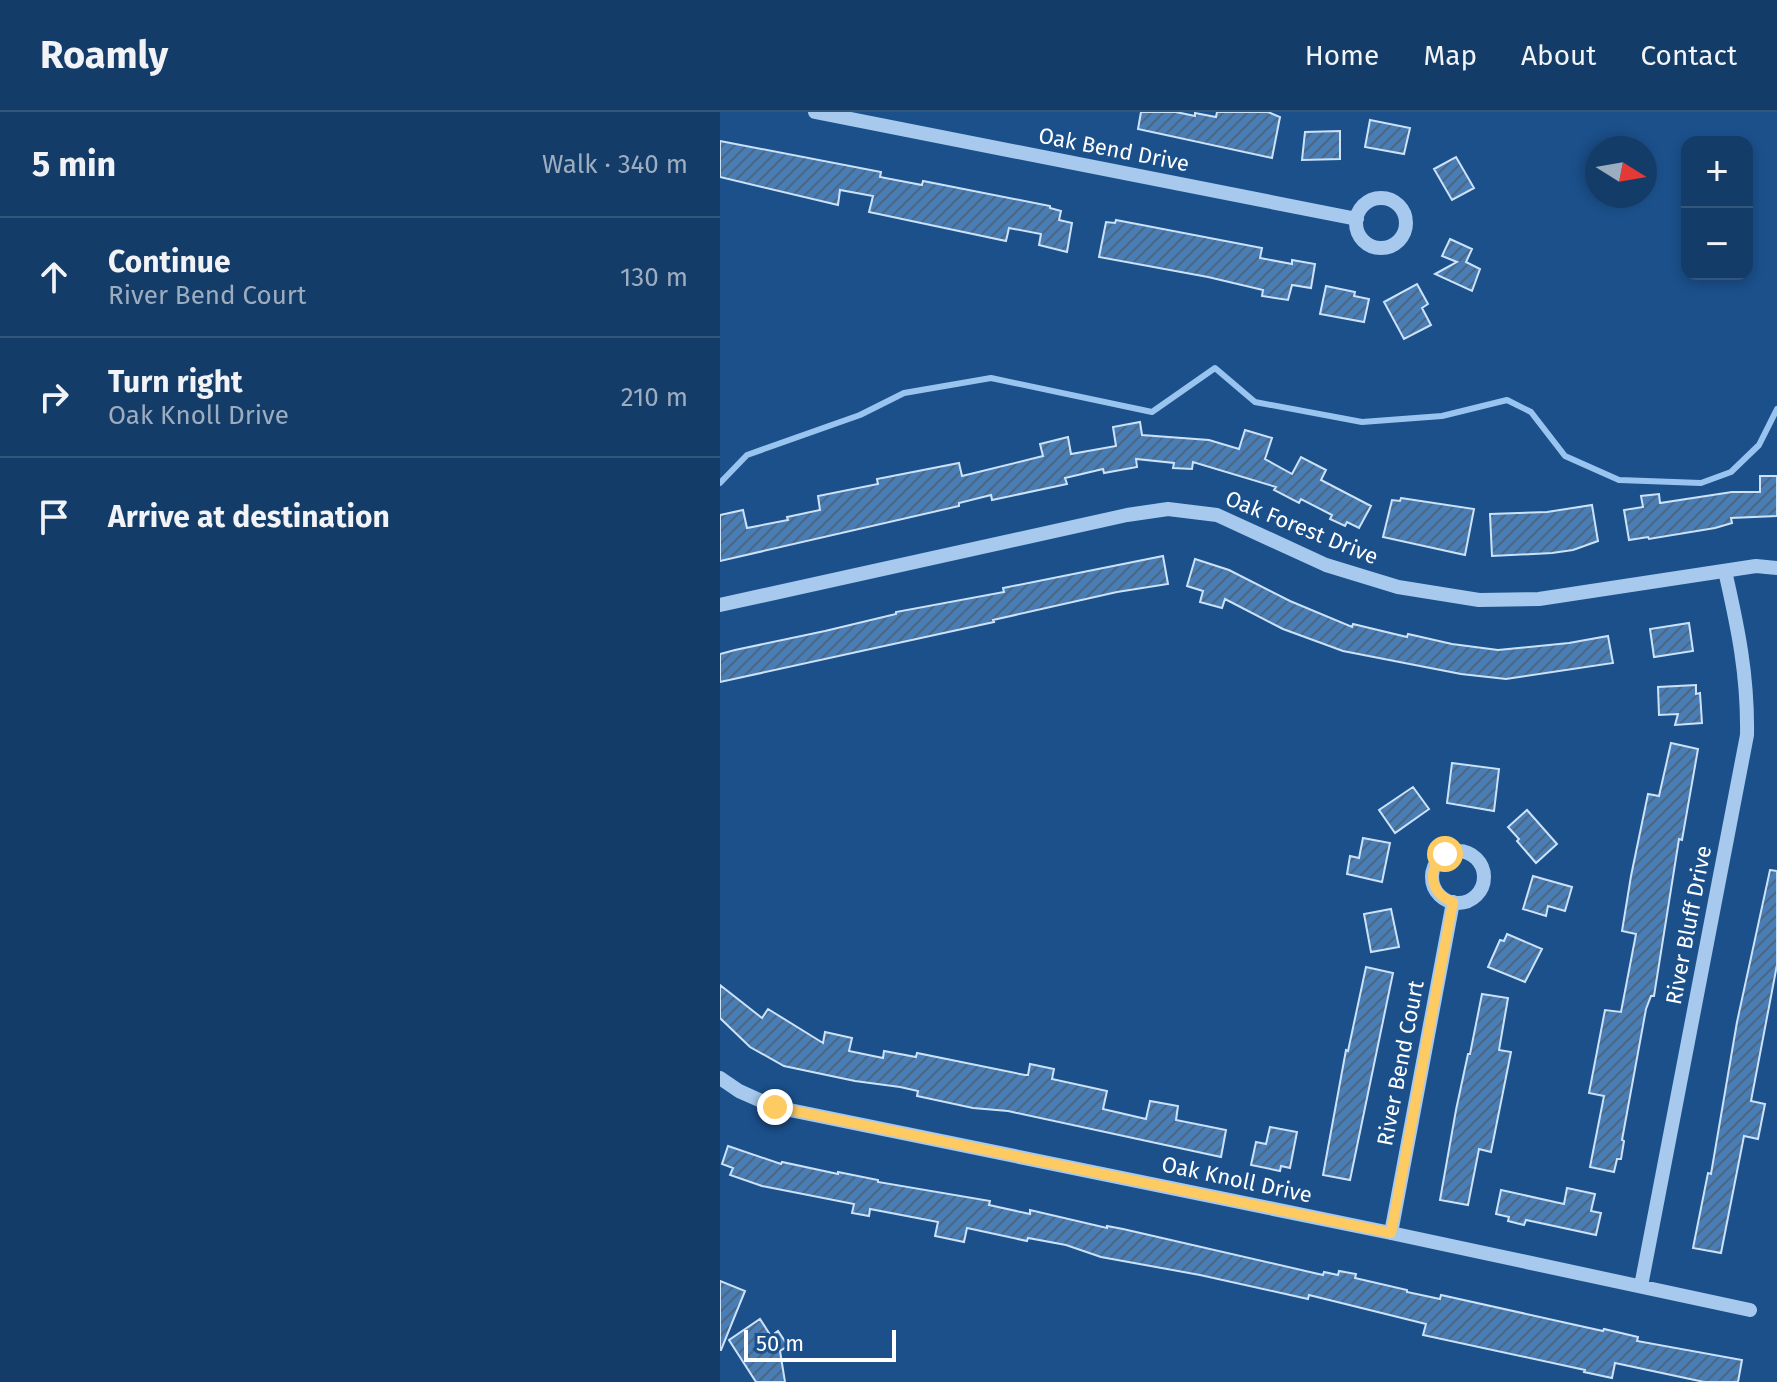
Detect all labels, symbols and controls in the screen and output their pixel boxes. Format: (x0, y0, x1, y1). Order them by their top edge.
text: Roamly (40, 32, 168, 78)
text: Home (1305, 39, 1379, 72)
text: Map (1423, 39, 1477, 72)
text: About (1521, 39, 1596, 72)
text: Contact (1640, 39, 1737, 72)
street label: Oak Bend Drive (1036, 122, 1192, 177)
north arrow (1585, 136, 1657, 208)
map controls (1681, 136, 1753, 280)
button: + (1681, 136, 1753, 208)
text: 5 min (32, 144, 116, 185)
text: Walk · 340 m (542, 149, 688, 180)
button: − (1681, 208, 1753, 280)
text: Continue (108, 244, 231, 280)
icon: ahead (32, 255, 76, 299)
text: 130 m (620, 262, 688, 293)
text: River Bend Court (108, 280, 306, 311)
text: Turn right (108, 364, 243, 400)
icon: right (32, 375, 76, 419)
text: 210 m (621, 382, 688, 413)
text: Oak Knoll Drive (108, 400, 289, 431)
street label: Oak Forest Drive (1221, 485, 1382, 570)
icon: arrive (32, 495, 76, 539)
text: Arrive at destination (108, 499, 390, 535)
route start (1427, 836, 1463, 872)
street label: River Bluff Drive (1660, 843, 1717, 1007)
street label: River Bend Court (1371, 978, 1430, 1148)
route end (757, 1089, 793, 1125)
street label: Oak Knoll Drive (1159, 1150, 1315, 1209)
scale bar (744, 1326, 896, 1362)
text: 50 m (756, 1330, 804, 1357)

